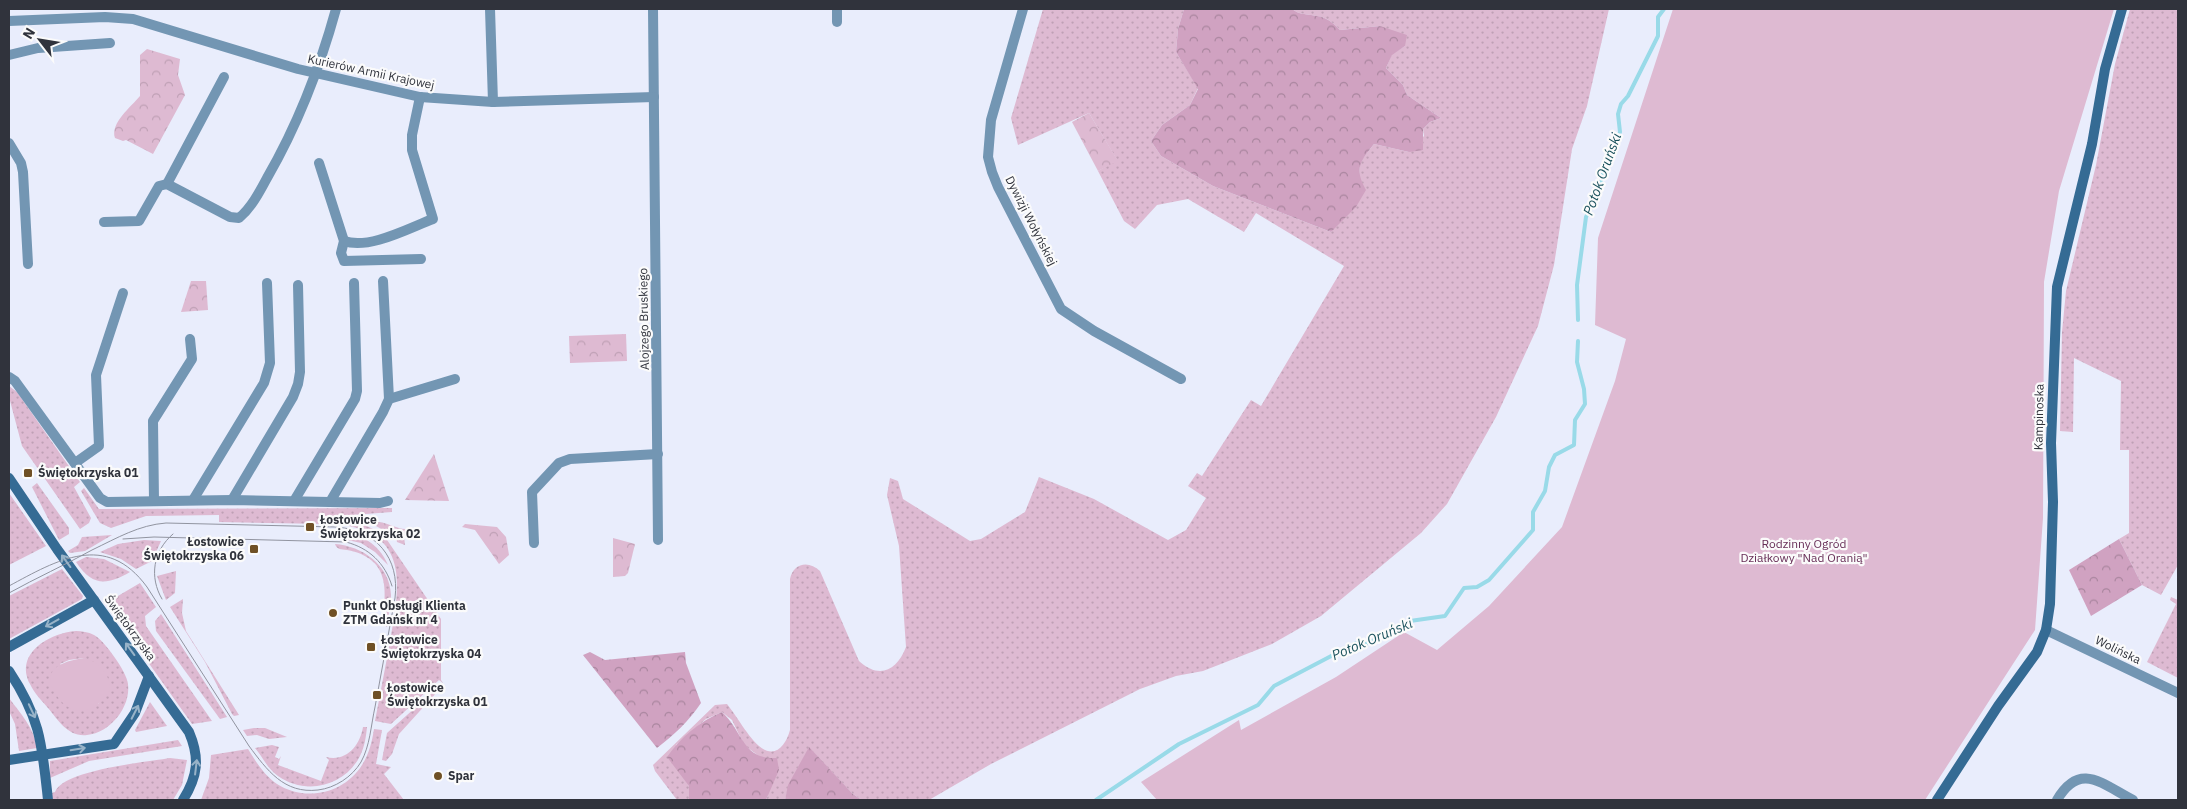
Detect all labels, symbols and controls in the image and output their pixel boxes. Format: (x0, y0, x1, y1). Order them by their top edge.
north arrow (15, 15, 65, 65)
text: N (19, 24, 39, 42)
street label: Kurierów Armii Krajowej (306, 51, 436, 92)
water label: Potok Oruński (1579, 130, 1625, 218)
street label: Dywizji Wołyńskiej (1002, 173, 1061, 268)
street label: Alojzego Bruskiego (635, 267, 652, 370)
street label: Kampinoska (2030, 383, 2047, 450)
place label: Świętokrzyska 01 (38, 464, 138, 480)
marker: Świętokrzyska 01 (22, 467, 34, 479)
place label: Łostowice Świętokrzyska 02 (319, 512, 420, 541)
marker: Łostowice Świętokrzyska 02 (304, 521, 316, 533)
place label: Łostowice Świętokrzyska 06 (144, 534, 244, 563)
park label: Rodzinny Ogród Działkowy "Nad Oranią" (1740, 536, 1868, 565)
marker: Łostowice Świętokrzyska 06 (248, 543, 260, 555)
one-way arrow (60, 555, 71, 568)
street label: Świętokrzyska (102, 592, 160, 664)
place label: Punkt Obsługi Klienta ZTM Gdańsk nr 4 (343, 598, 466, 627)
marker: Punkt Obsługi Klienta ZTM Gdańsk nr 4 (327, 607, 339, 619)
water label: Potok Oruński (1329, 614, 1415, 664)
one-way arrow (45, 619, 59, 629)
place label: Łostowice Świętokrzyska 04 (380, 632, 481, 661)
street label: Wolińska (2093, 632, 2144, 667)
marker: Łostowice Świętokrzyska 04 (365, 641, 377, 653)
one-way arrow (125, 643, 135, 657)
place label: Łostowice Świętokrzyska 01 (386, 680, 487, 709)
marker: Łostowice Świętokrzyska 01 (371, 689, 383, 701)
one-way arrow (27, 703, 37, 718)
one-way arrow (131, 705, 140, 720)
one-way arrow (70, 744, 86, 754)
one-way arrow (191, 759, 201, 775)
place label: Spar (448, 768, 475, 783)
marker: Spar (432, 770, 444, 782)

